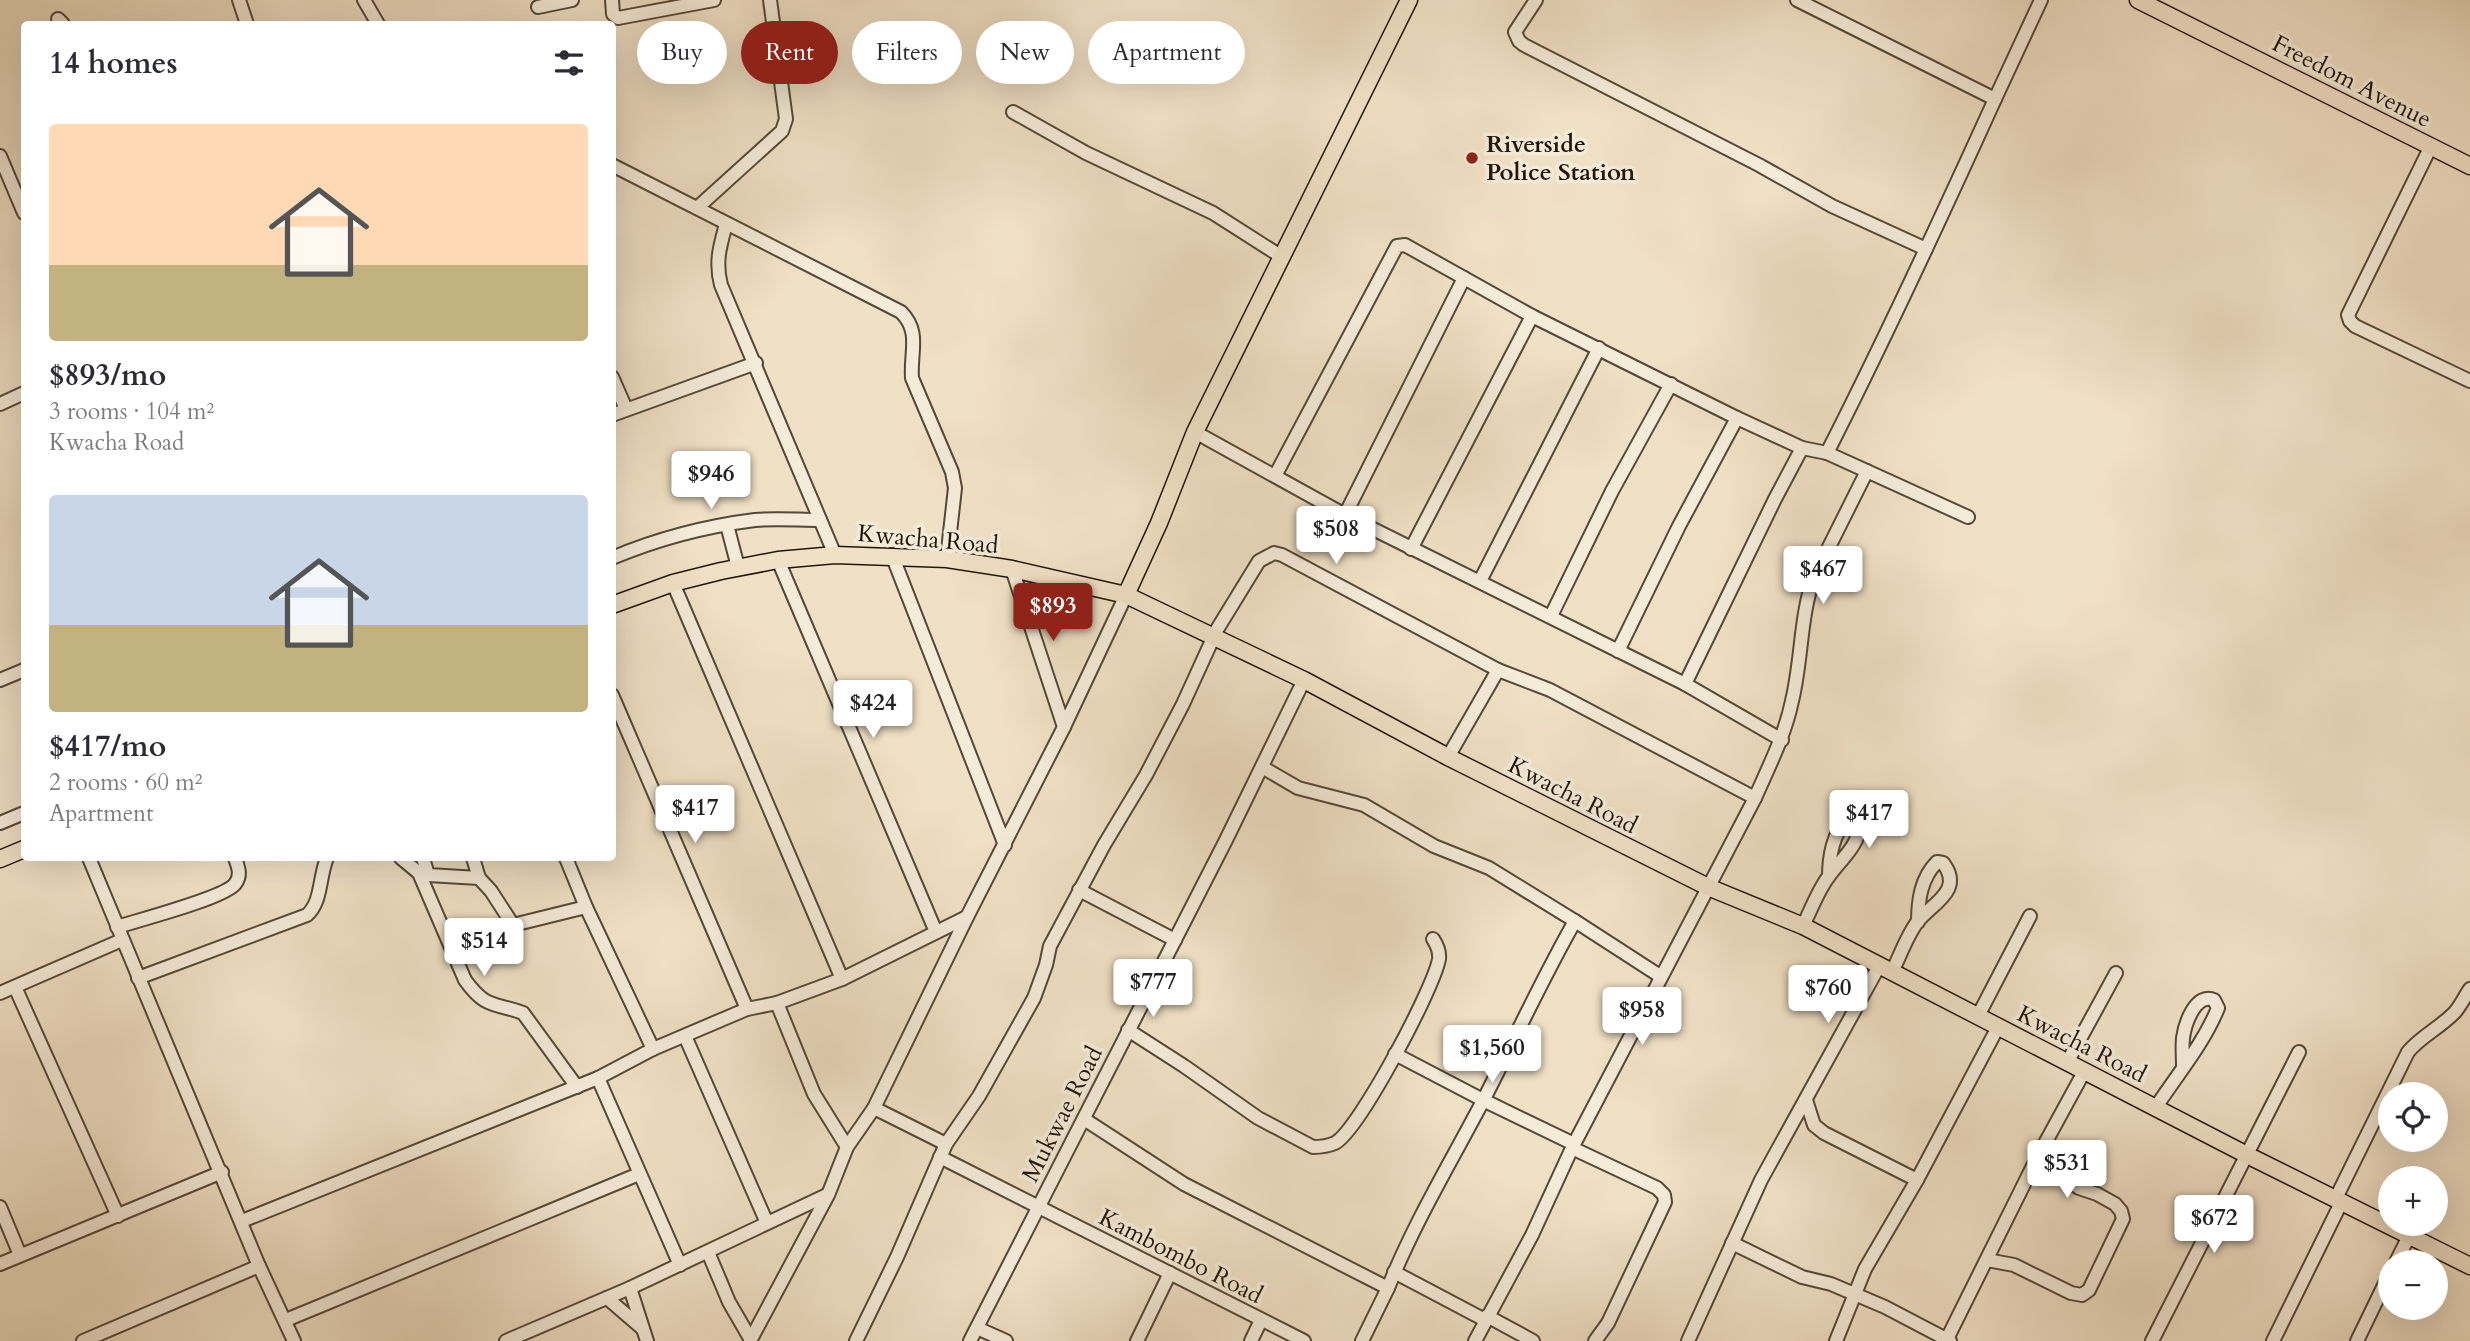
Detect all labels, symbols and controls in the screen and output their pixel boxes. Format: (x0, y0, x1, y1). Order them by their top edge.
chip: Buy (637, 21, 727, 84)
chip: Rent (741, 21, 838, 84)
chip: Filters (852, 21, 962, 84)
chip: New (976, 21, 1074, 84)
chip: Apartment (1088, 21, 1245, 84)
street label: Freedom Avenue (2267, 27, 2437, 136)
text: 14 homes (49, 43, 178, 84)
icon: filters (550, 44, 588, 82)
place label: Riverside Police Station (1486, 128, 1636, 189)
marker: Riverside Police Station (1464, 150, 1480, 166)
icon: home (256, 169, 382, 295)
text: $893/mo (49, 355, 166, 396)
text: 3 rooms · 104 m² (49, 396, 214, 427)
text: Kwacha Road (49, 427, 184, 458)
pin: $946 (670, 452, 752, 511)
text: $946 (687, 458, 735, 489)
pin: $508 (1295, 506, 1377, 566)
text: $508 (1312, 513, 1360, 544)
street label: Kwacha Road (856, 517, 1000, 562)
icon: home (256, 540, 382, 666)
pin: $467 (1782, 546, 1864, 606)
text: $467 (1799, 553, 1847, 584)
pin: $893 (1012, 584, 1094, 643)
text: $893 (1029, 590, 1077, 621)
pin: $424 (832, 680, 914, 740)
text: $424 (849, 687, 897, 718)
text: $417/mo (49, 726, 166, 767)
street label: Kwacha Road (1502, 749, 1643, 842)
text: 2 rooms · 60 m² (49, 767, 202, 798)
pin: $417 (654, 786, 736, 845)
pin: $417 (1828, 790, 1910, 850)
text: $417 (671, 792, 719, 823)
text: $417 (1845, 797, 1893, 828)
text: Apartment (49, 798, 153, 829)
pin: $514 (443, 918, 525, 978)
text: $514 (460, 925, 508, 956)
pin: $777 (1112, 960, 1194, 1019)
pin: $760 (1787, 965, 1869, 1025)
text: $777 (1129, 966, 1177, 997)
text: $760 (1804, 972, 1852, 1003)
pin: $958 (1601, 988, 1683, 1047)
text: $958 (1618, 994, 1666, 1025)
street label: Kwacha Road (2011, 998, 2152, 1091)
pin: $1,560 (1435, 1026, 1549, 1085)
text: $1,560 (1459, 1032, 1525, 1063)
street label: Mukwae Road (1014, 1040, 1111, 1188)
map controls (2378, 1082, 2448, 1320)
button: locate (2378, 1082, 2448, 1152)
pin: $531 (2026, 1140, 2108, 1200)
text: $531 (2043, 1147, 2091, 1178)
button: + (2378, 1166, 2448, 1236)
pin: $672 (2173, 1196, 2255, 1255)
street label: Kambombo Road (1093, 1201, 1269, 1312)
text: $672 (2190, 1202, 2238, 1233)
button: − (2378, 1250, 2448, 1320)

